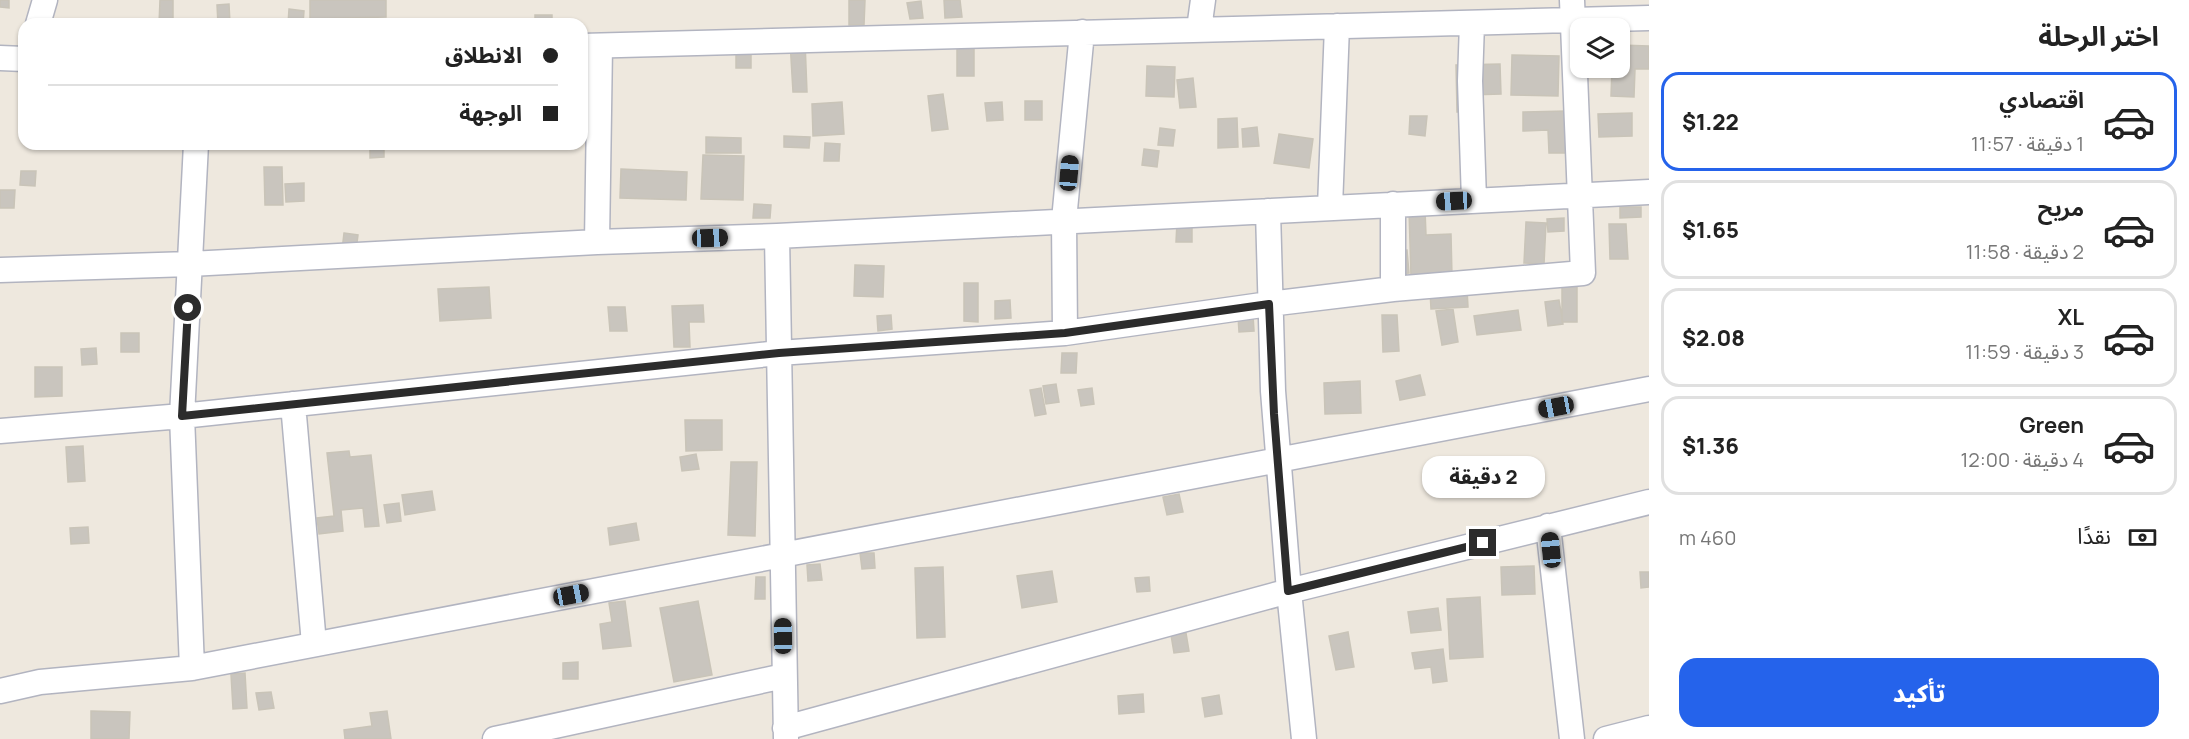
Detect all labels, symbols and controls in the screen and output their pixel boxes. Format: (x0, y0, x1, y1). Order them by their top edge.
text: اختر الرحلة (2038, 17, 2159, 54)
map controls (1570, 18, 1630, 78)
button: layers (1570, 18, 1630, 78)
text: الانطلاق (445, 40, 522, 70)
text: اقتصادي (1999, 85, 2084, 115)
icon: car (2102, 95, 2156, 149)
text: الوجهة (459, 98, 522, 128)
text: $1.22 (1682, 107, 1739, 137)
text: 1 دقيقة · 11:57 (1971, 130, 2084, 157)
car (1058, 154, 1080, 192)
car (1436, 191, 1472, 211)
text: مريح (2038, 193, 2084, 223)
icon: car (2102, 203, 2156, 257)
text: $1.65 (1682, 215, 1739, 245)
car (692, 228, 728, 248)
text: 2 دقيقة · 11:58 (1966, 238, 2084, 265)
route start (174, 294, 201, 321)
text: XL (2058, 302, 2084, 332)
icon: car (2102, 311, 2156, 365)
text: $2.08 (1682, 323, 1745, 353)
text: 3 دقيقة · 11:59 (1965, 338, 2084, 365)
car (1537, 395, 1575, 419)
text: Green (2019, 410, 2084, 440)
icon: car (2102, 419, 2156, 473)
text: $1.36 (1682, 431, 1739, 461)
text: 4 دقيقة · 12:00 (1961, 446, 2084, 473)
callout: 2 دقيقة (1422, 456, 1544, 498)
text: 2 دقيقة (1449, 463, 1518, 490)
text: نقدًا (2077, 521, 2111, 551)
icon: cash (2126, 521, 2159, 554)
text: 460 m (1679, 524, 1736, 551)
route end (1469, 529, 1496, 556)
car (1540, 531, 1562, 569)
car (552, 583, 590, 607)
car (774, 618, 792, 654)
button: تأكيد (1679, 658, 2159, 727)

